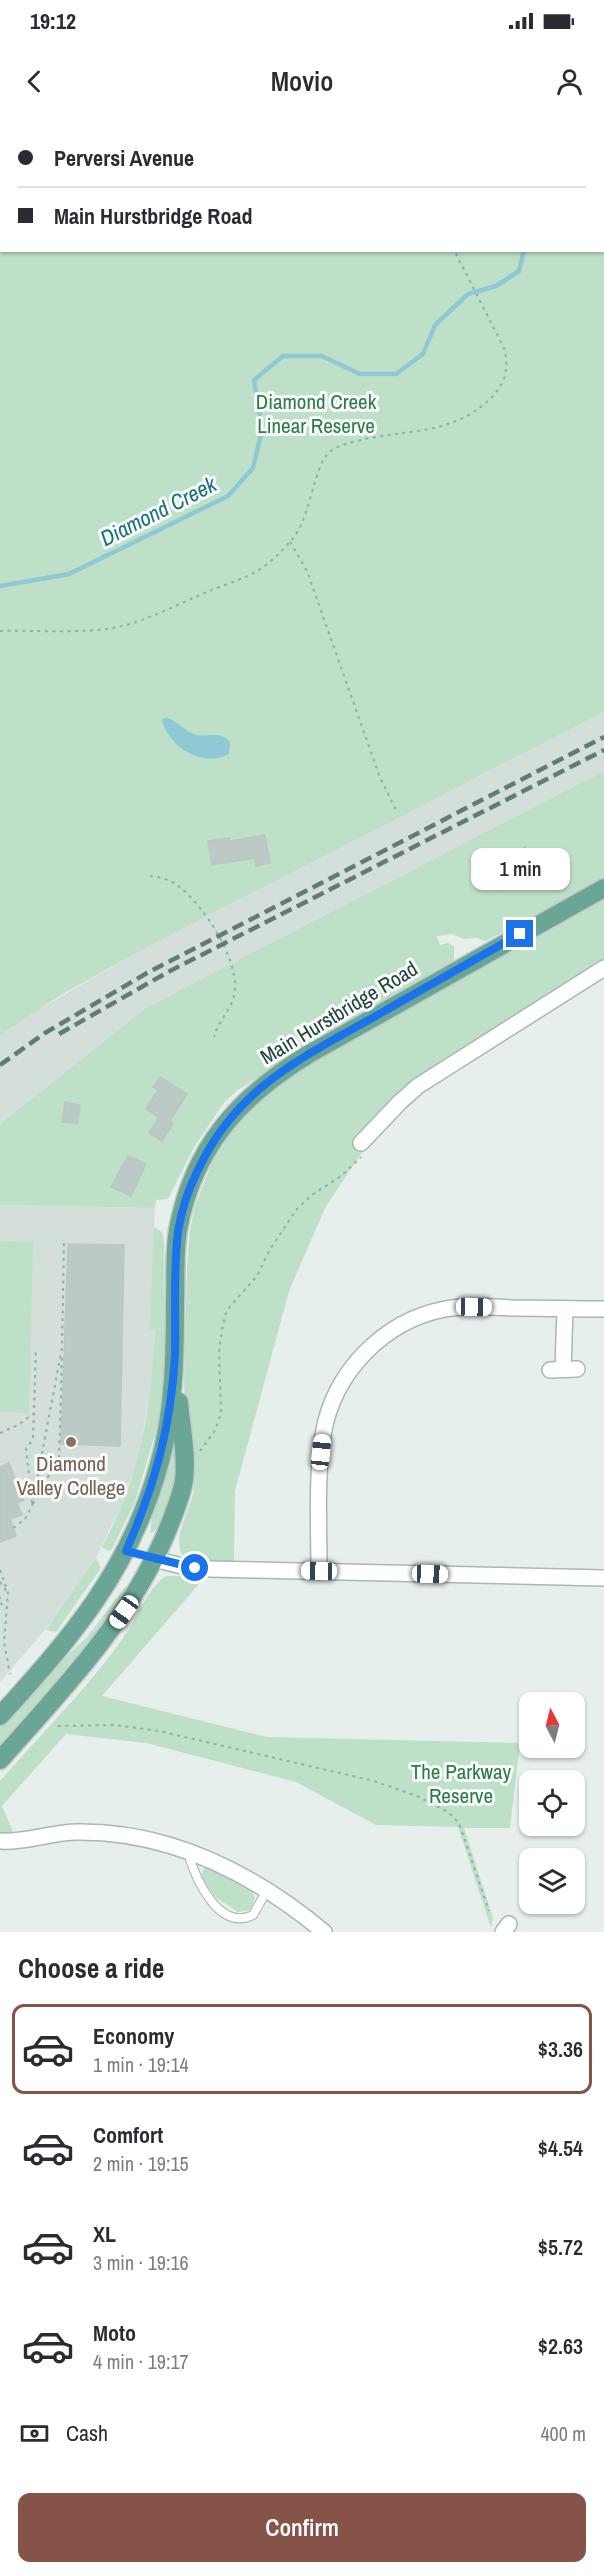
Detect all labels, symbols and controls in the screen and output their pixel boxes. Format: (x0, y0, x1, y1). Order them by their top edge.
text: 19:12 (30, 6, 76, 36)
text: Movio (271, 63, 333, 99)
icon: back (18, 65, 51, 98)
icon: person (553, 65, 586, 98)
text: Perversi Avenue (54, 143, 194, 173)
text: Main Hurstbridge Road (54, 201, 252, 231)
park label: Diamond Creek Linear Reserve (256, 387, 377, 440)
water label: Diamond Creek (95, 469, 222, 553)
callout: 1 min (470, 847, 570, 889)
text: 1 min (499, 855, 542, 882)
route end (506, 920, 533, 947)
street label: Main Hurstbridge Road (255, 954, 423, 1071)
car (456, 1298, 492, 1316)
car (310, 1433, 332, 1471)
marker: Diamond Valley College (64, 1435, 78, 1449)
place label: Diamond Valley College (17, 1449, 125, 1502)
route start (181, 1554, 208, 1581)
car (301, 1562, 337, 1580)
car (412, 1564, 448, 1584)
car (106, 1592, 142, 1632)
north arrow (519, 1692, 585, 1758)
map controls (519, 1692, 585, 1914)
park label: The Parkway Reserve (411, 1757, 512, 1810)
button: locate (519, 1770, 585, 1836)
button: layers (519, 1848, 585, 1914)
text: Choose a ride (18, 1950, 164, 1986)
text: Economy (93, 2021, 174, 2051)
icon: car (21, 2022, 75, 2076)
text: $3.36 (538, 2034, 583, 2064)
text: 1 min · 19:14 (93, 2051, 189, 2078)
text: Comfort (93, 2120, 163, 2150)
icon: car (21, 2121, 75, 2175)
text: $4.54 (538, 2133, 583, 2163)
text: 2 min · 19:15 (93, 2150, 189, 2177)
text: XL (93, 2219, 116, 2249)
icon: car (21, 2220, 75, 2274)
text: $5.72 (538, 2232, 583, 2262)
text: 3 min · 19:16 (93, 2249, 189, 2276)
text: Moto (93, 2318, 136, 2348)
icon: car (21, 2319, 75, 2373)
text: $2.63 (538, 2331, 583, 2361)
text: 4 min · 19:17 (93, 2348, 189, 2375)
icon: cash (18, 2417, 51, 2450)
text: Cash (66, 2418, 108, 2448)
text: 400 m (540, 2420, 586, 2447)
button: Confirm (18, 2493, 586, 2562)

